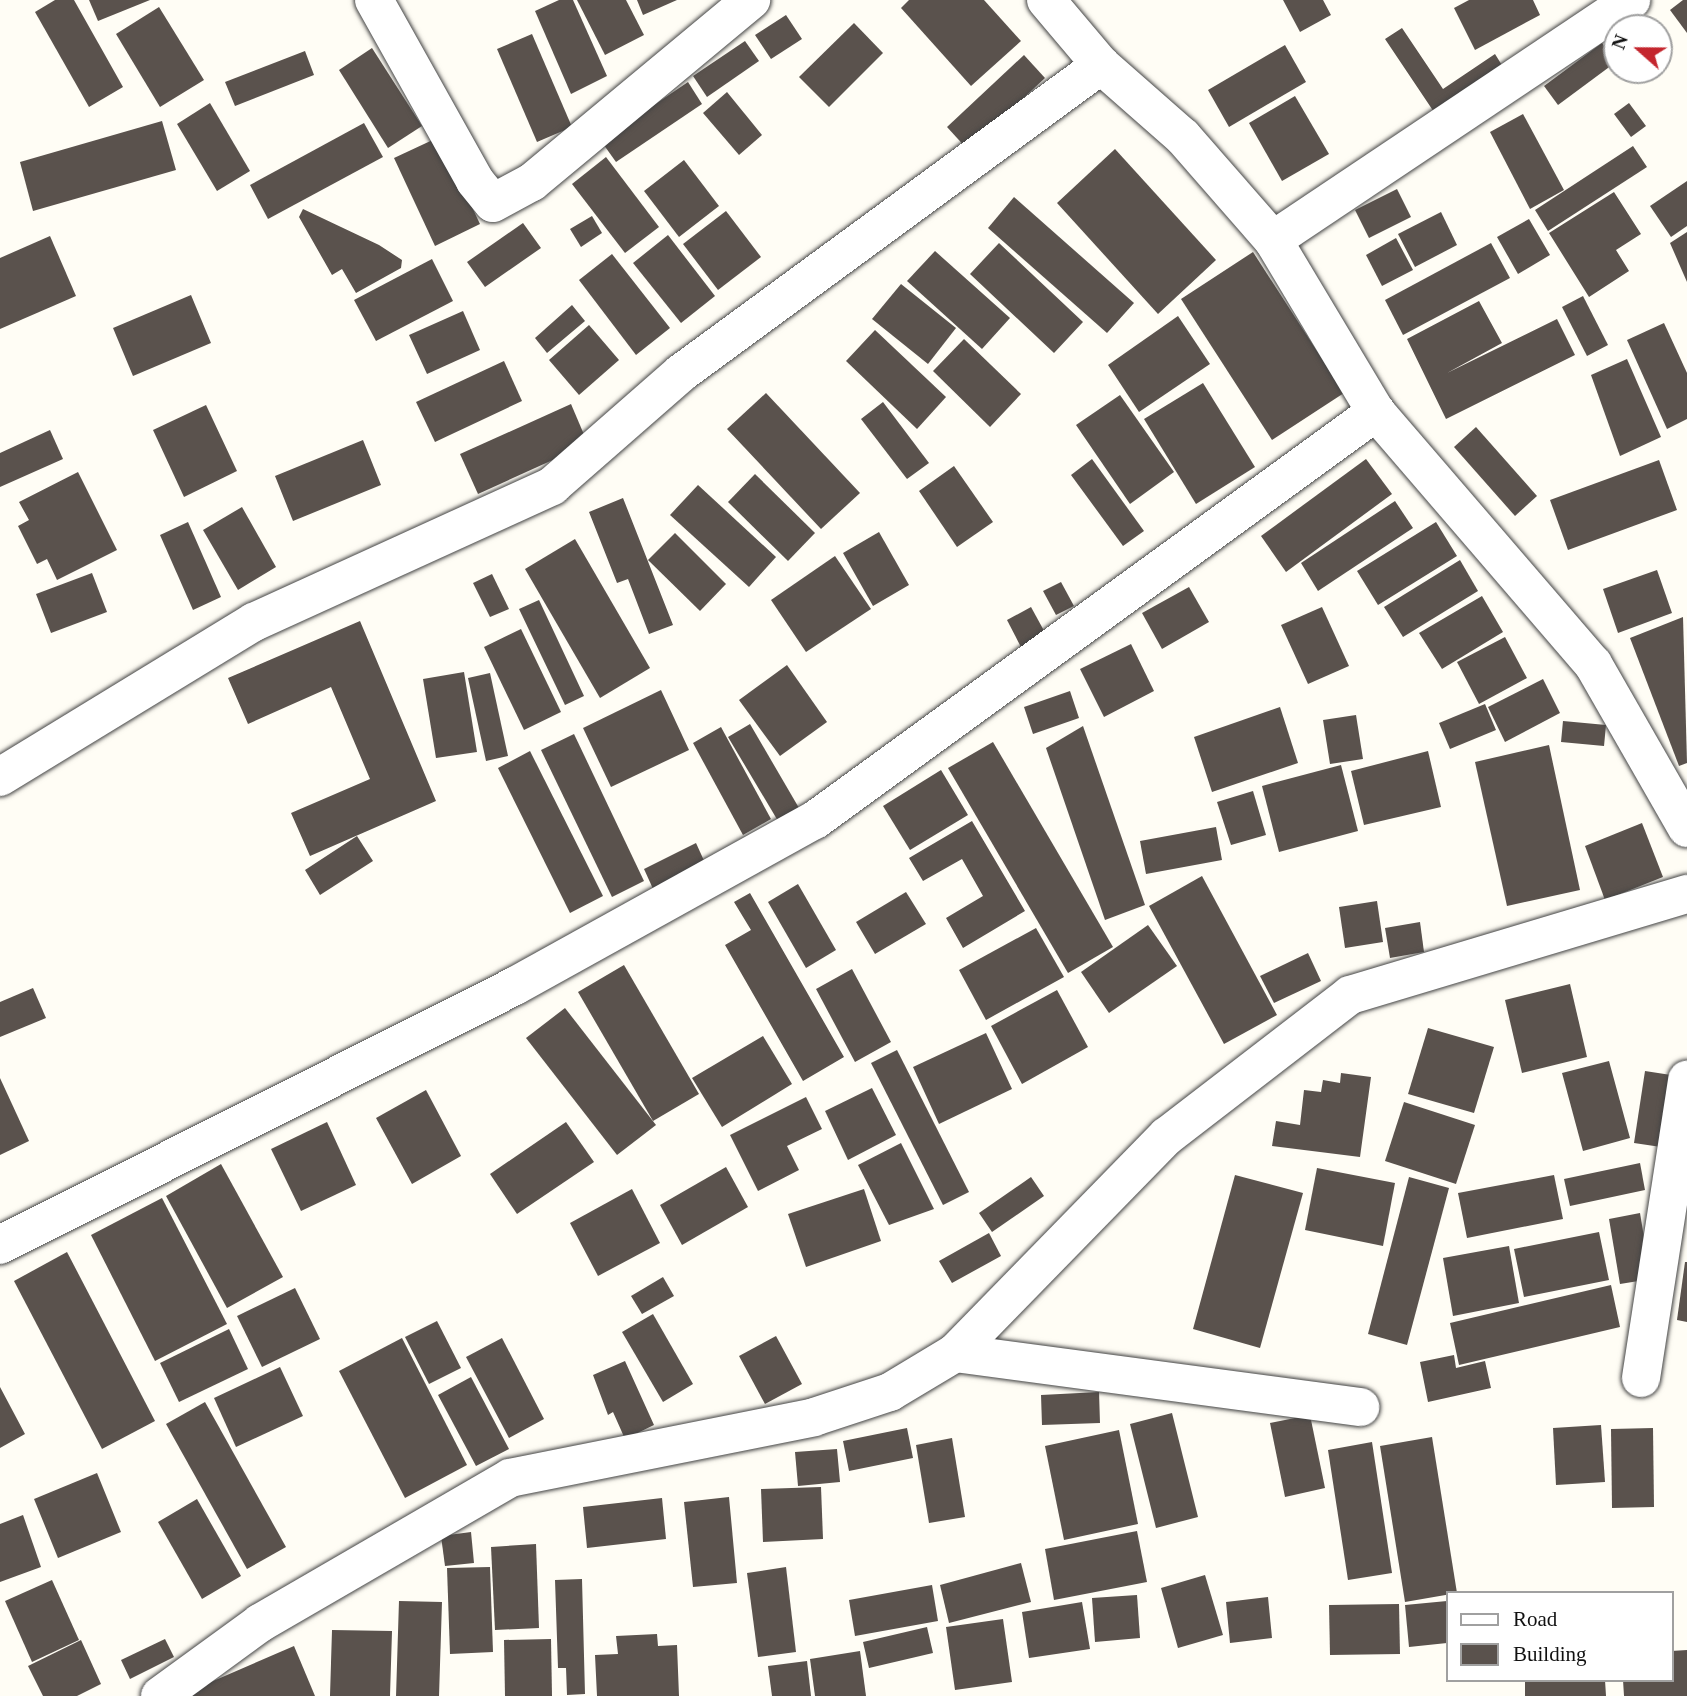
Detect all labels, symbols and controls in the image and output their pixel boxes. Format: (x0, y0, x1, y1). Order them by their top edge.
north arrow (1603, 14, 1673, 84)
text: N (1608, 32, 1632, 52)
legend (1446, 1591, 1673, 1682)
text: Road (1513, 1607, 1557, 1631)
text: Building (1513, 1642, 1587, 1666)

